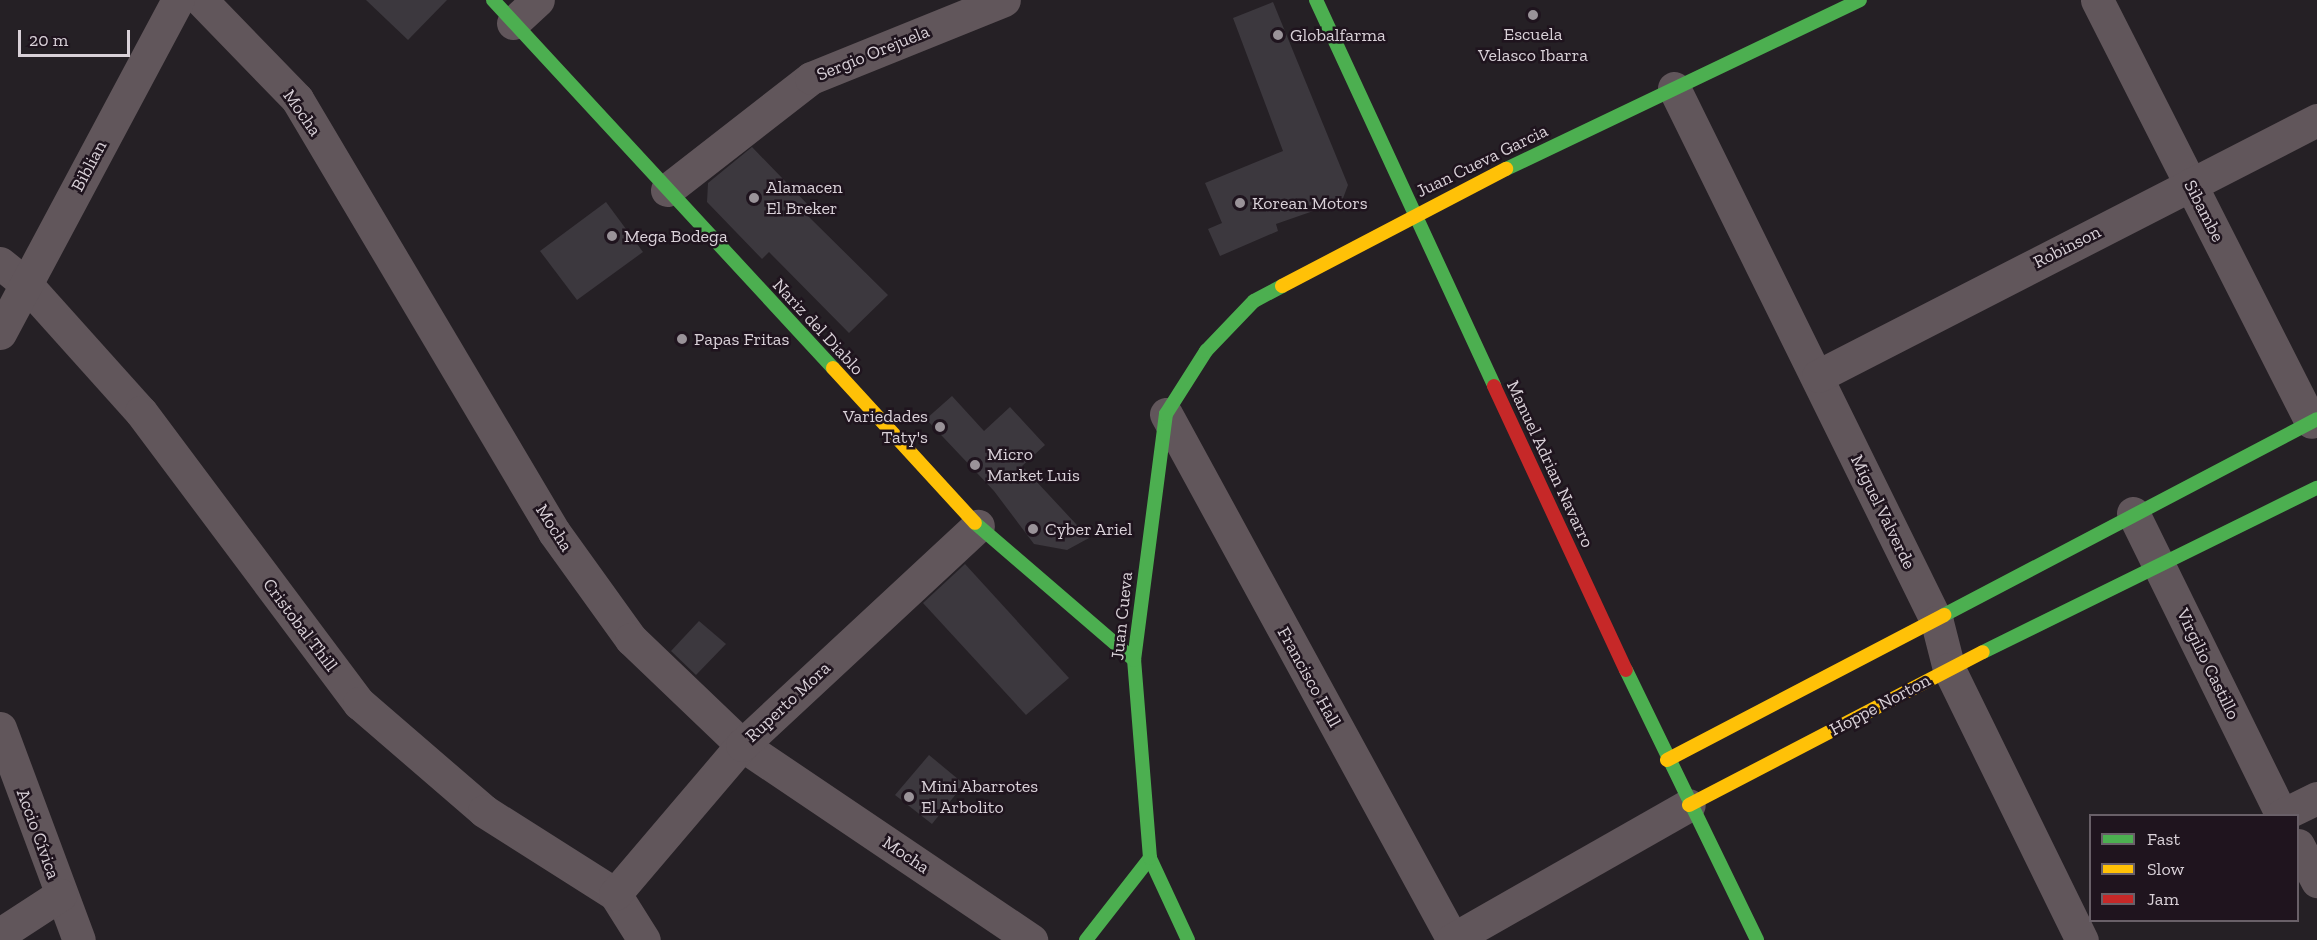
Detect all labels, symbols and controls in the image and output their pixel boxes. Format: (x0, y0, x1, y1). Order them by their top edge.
marker: Escuela Velasco Ibarra (1526, 8, 1540, 22)
scale bar (21, 18, 134, 56)
street label: Sergio Orejuela (814, 21, 932, 85)
place label: Globalfarma (1290, 24, 1386, 46)
place label: Escuela Velasco Ibarra (1478, 24, 1588, 66)
marker: Globalfarma (1271, 28, 1285, 42)
text: 20 m (29, 29, 68, 51)
street label: Mocha (278, 86, 326, 140)
street label: Juan Cueva Garcia (1413, 120, 1551, 202)
street label: Biblian (67, 137, 111, 195)
street label: Sibambe (2179, 176, 2229, 246)
place label: Alamacen El Breker (766, 177, 842, 219)
marker: Alamacen El Breker (747, 191, 761, 205)
place label: Korean Motors (1252, 192, 1368, 214)
marker: Korean Motors (1233, 196, 1247, 210)
street label: Robinson (2030, 221, 2104, 273)
place label: Mega Bodega (624, 225, 728, 247)
marker: Mega Bodega (605, 229, 619, 243)
street label: Nariz del Diablo (768, 274, 868, 380)
place label: Papas Fritas (694, 328, 789, 350)
marker: Papas Fritas (675, 332, 689, 346)
street label: Manuel Adrian Navarro (1502, 377, 1598, 551)
place label: Variedades Taty's (843, 406, 928, 448)
marker: Variedades Taty's (933, 420, 947, 434)
place label: Micro Market Luis (987, 444, 1080, 486)
street label: Miguel Valverde (1846, 451, 1920, 573)
marker: Micro Market Luis (968, 458, 982, 472)
street label: Mocha (531, 500, 577, 556)
place label: Cyber Ariel (1045, 518, 1133, 540)
marker: Cyber Ariel (1026, 522, 1040, 536)
street label: Juan Cueva (1107, 571, 1137, 661)
street label: Cristobal Thill (258, 574, 342, 676)
street label: Virgilio Castillo (2172, 605, 2244, 723)
street label: Francisco Hall (1273, 623, 1345, 731)
street label: Ruperto Mora (741, 657, 835, 747)
street label: Hoppe Norton (1826, 669, 1934, 741)
place label: Mini Abarrotes El Arbolito (921, 776, 1039, 818)
street label: Accio Cívica (12, 786, 64, 882)
marker: Mini Abarrotes El Arbolito (902, 790, 916, 804)
legend (2089, 814, 2299, 922)
text: Fast (2147, 828, 2180, 850)
street label: Mocha (878, 832, 934, 878)
text: Slow (2147, 858, 2184, 880)
text: Jam (2147, 888, 2179, 910)

